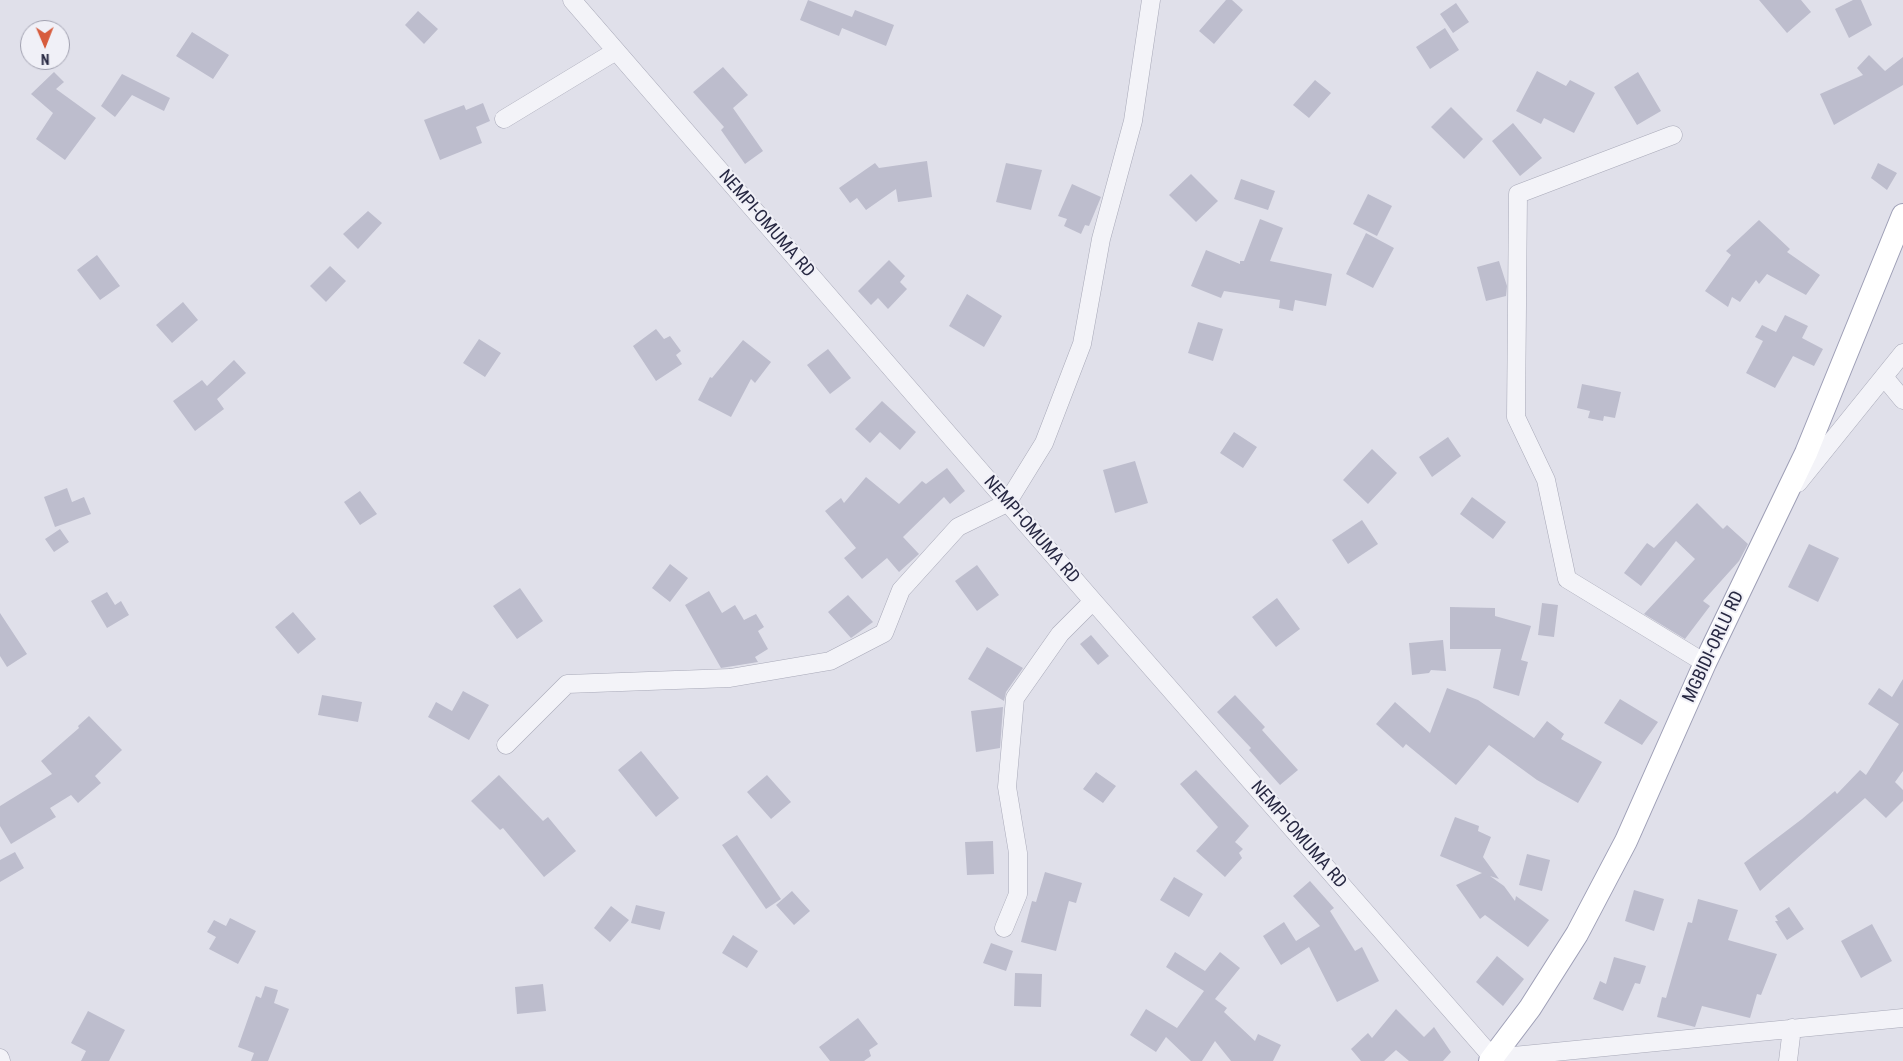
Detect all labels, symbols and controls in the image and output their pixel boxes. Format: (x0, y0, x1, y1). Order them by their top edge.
north arrow (20, 20, 70, 70)
text: N (41, 51, 50, 67)
street label: NEMPI-OMUMA RD (713, 166, 819, 282)
street label: NEMPI-OMUMA RD (978, 472, 1084, 588)
street label: MGBIDI-ORLU RD (1679, 588, 1749, 706)
street label: NEMPI-OMUMA RD (1245, 777, 1351, 893)

